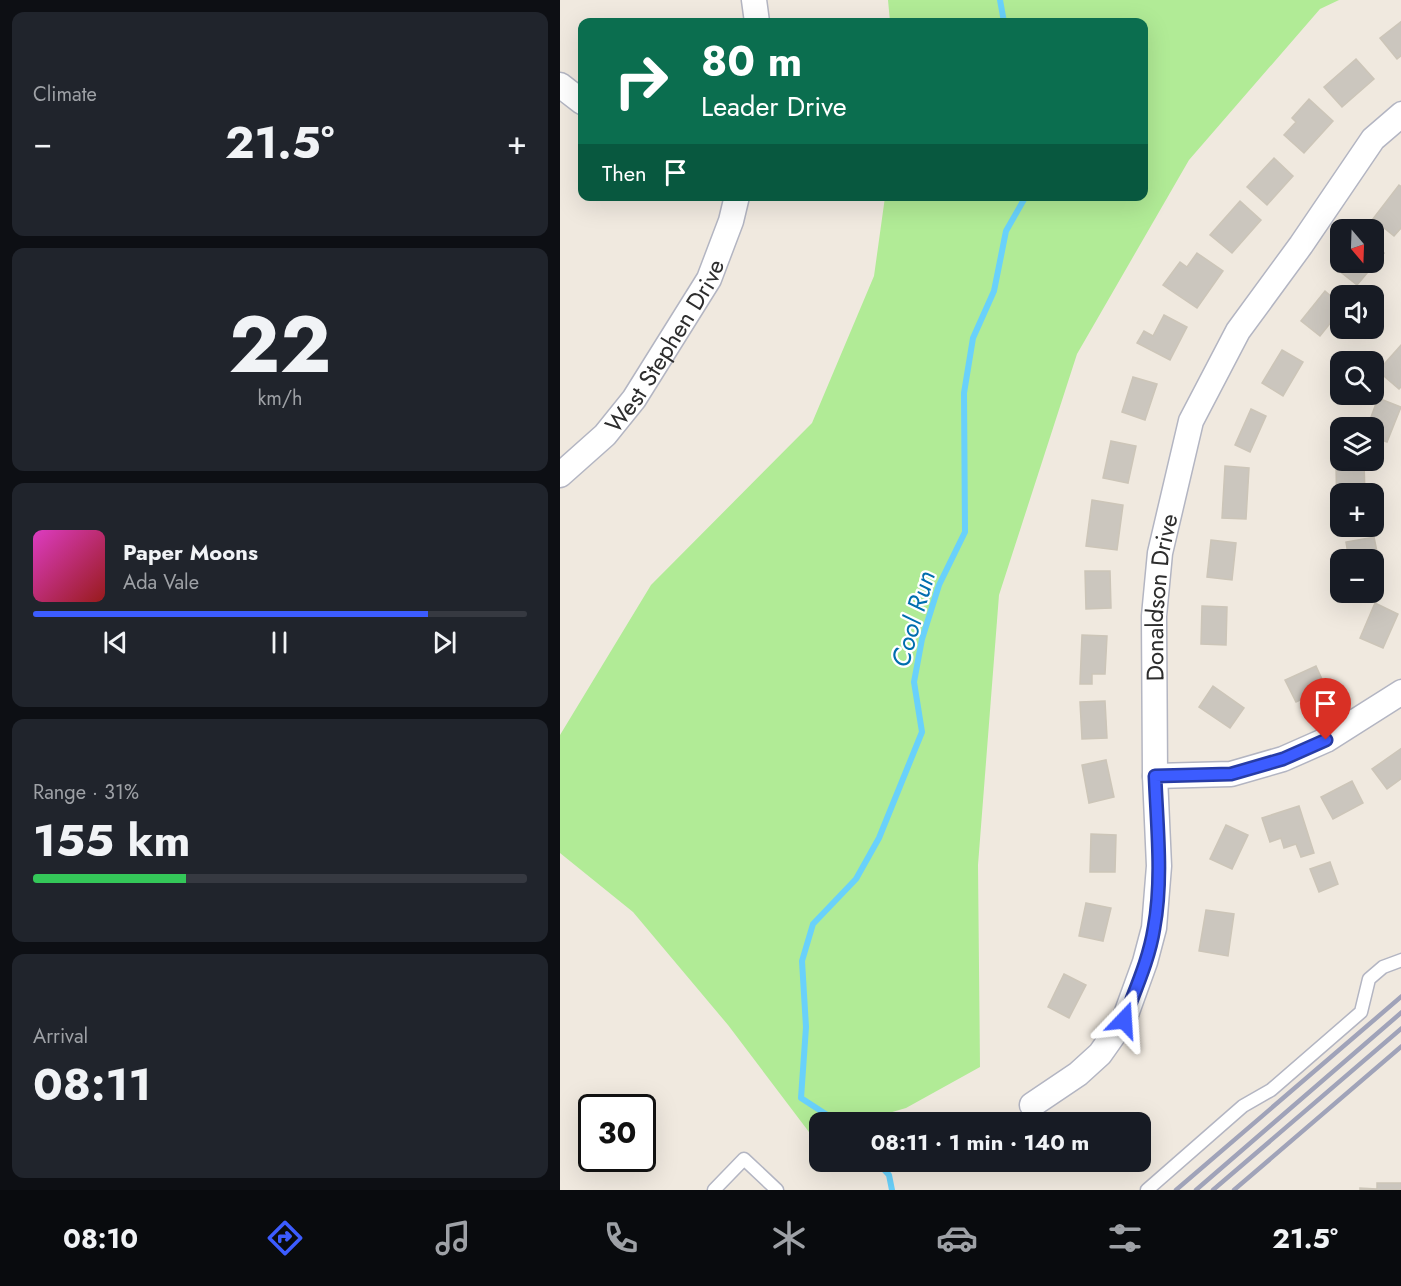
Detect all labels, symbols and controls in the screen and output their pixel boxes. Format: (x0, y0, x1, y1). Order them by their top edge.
text: 80 m (701, 31, 802, 92)
icon: right (602, 42, 680, 120)
text: Climate (33, 80, 97, 109)
text: Leader Drive (701, 87, 847, 126)
text: 21.5° (225, 110, 334, 175)
text: − (33, 119, 52, 166)
text: + (507, 119, 527, 166)
icon: arrive (659, 156, 692, 189)
text: Then (602, 157, 647, 189)
north arrow (1330, 219, 1384, 273)
map controls (1330, 219, 1384, 603)
street label: West Stephen Drive (596, 254, 732, 440)
button: sound (1330, 285, 1384, 339)
text: 22 (229, 289, 331, 401)
button: search (1330, 351, 1384, 405)
text: km/h (257, 384, 303, 413)
button: layers (1330, 417, 1384, 471)
button: + (1330, 483, 1384, 537)
street label: Donaldson Drive (1136, 510, 1186, 681)
text: Paper Moons (123, 536, 258, 568)
button: − (1330, 549, 1384, 603)
water label: Cool Run (881, 566, 945, 672)
text: Ada Vale (123, 568, 199, 597)
icon: previous (99, 626, 132, 659)
icon: pause (263, 626, 296, 659)
icon: next (428, 626, 461, 659)
pin (1300, 678, 1351, 740)
icon: arrive (1309, 687, 1342, 720)
text: Range · 31% (33, 778, 139, 807)
text: 155 km (33, 808, 190, 873)
position arrow (1092, 988, 1156, 1052)
text: Arrival (33, 1022, 88, 1051)
text: 08:11 (33, 1052, 151, 1117)
speed limit sign: 30 (578, 1094, 656, 1172)
text: 08:11 · 1 min · 140 m (871, 1126, 1089, 1158)
icon: directions (264, 1217, 306, 1259)
icon: music (432, 1217, 474, 1259)
icon: phone (600, 1217, 642, 1259)
icon: climate (768, 1217, 810, 1259)
icon: car (936, 1217, 978, 1259)
icon: filters (1104, 1217, 1146, 1259)
text: 08:10 (63, 1219, 138, 1258)
text: 21.5° (1272, 1219, 1338, 1258)

